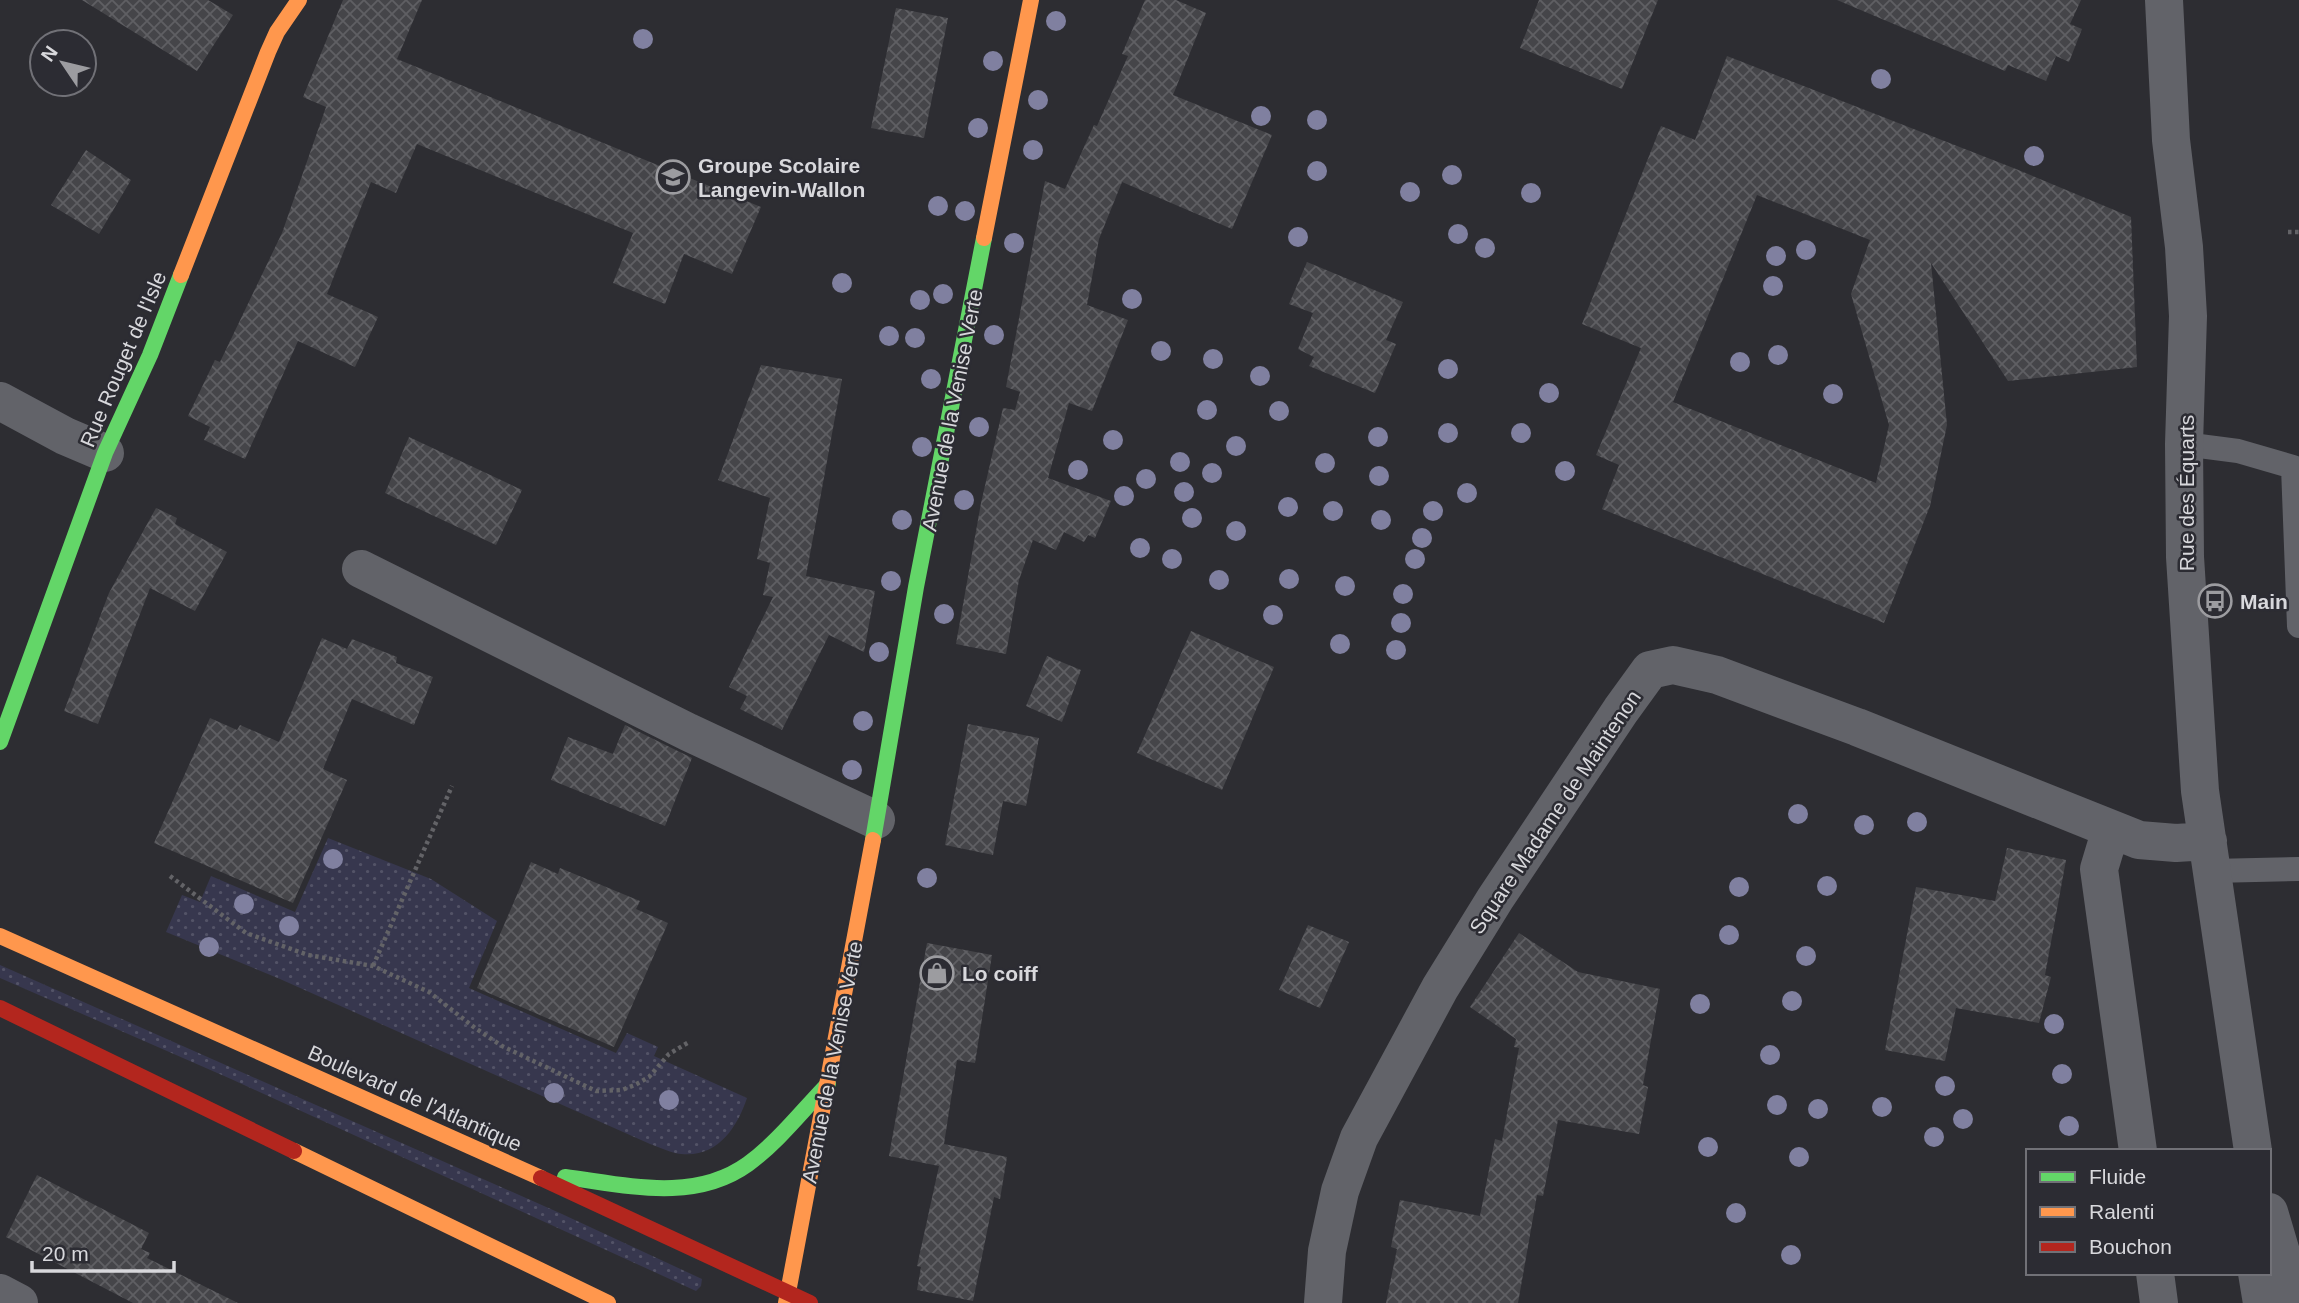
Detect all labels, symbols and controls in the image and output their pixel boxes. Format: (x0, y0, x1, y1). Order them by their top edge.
north arrow (28, 28, 98, 98)
text: N (37, 42, 62, 65)
place label: Groupe Scolaire Langevin-Wallon (698, 154, 865, 201)
school or university icon: Groupe Scolaire Langevin-Wallon (654, 158, 692, 196)
street label: Rue Rouget de l'Isle (76, 268, 170, 450)
street label: Avenue de la Venise Verte (917, 287, 987, 533)
street label: Rue des Équarts (2175, 415, 2198, 571)
bus stop icon: Main (2196, 582, 2234, 620)
place label: Main (2240, 590, 2288, 613)
street label: Square Madame de Maintenon (1465, 686, 1645, 938)
street label: Avenue de la Venise Verte (797, 939, 867, 1185)
shop icon: Lo coiff (918, 954, 956, 992)
place label: Lo coiff (962, 962, 1039, 985)
street label: Boulevard de l'Atlantique (305, 1040, 525, 1156)
legend (2026, 1149, 2271, 1275)
text: Fluide (2089, 1165, 2146, 1188)
text: Ralenti (2089, 1200, 2154, 1223)
scale bar (32, 1230, 173, 1274)
text: Bouchon (2089, 1235, 2172, 1258)
text: 20 m (42, 1242, 89, 1265)

